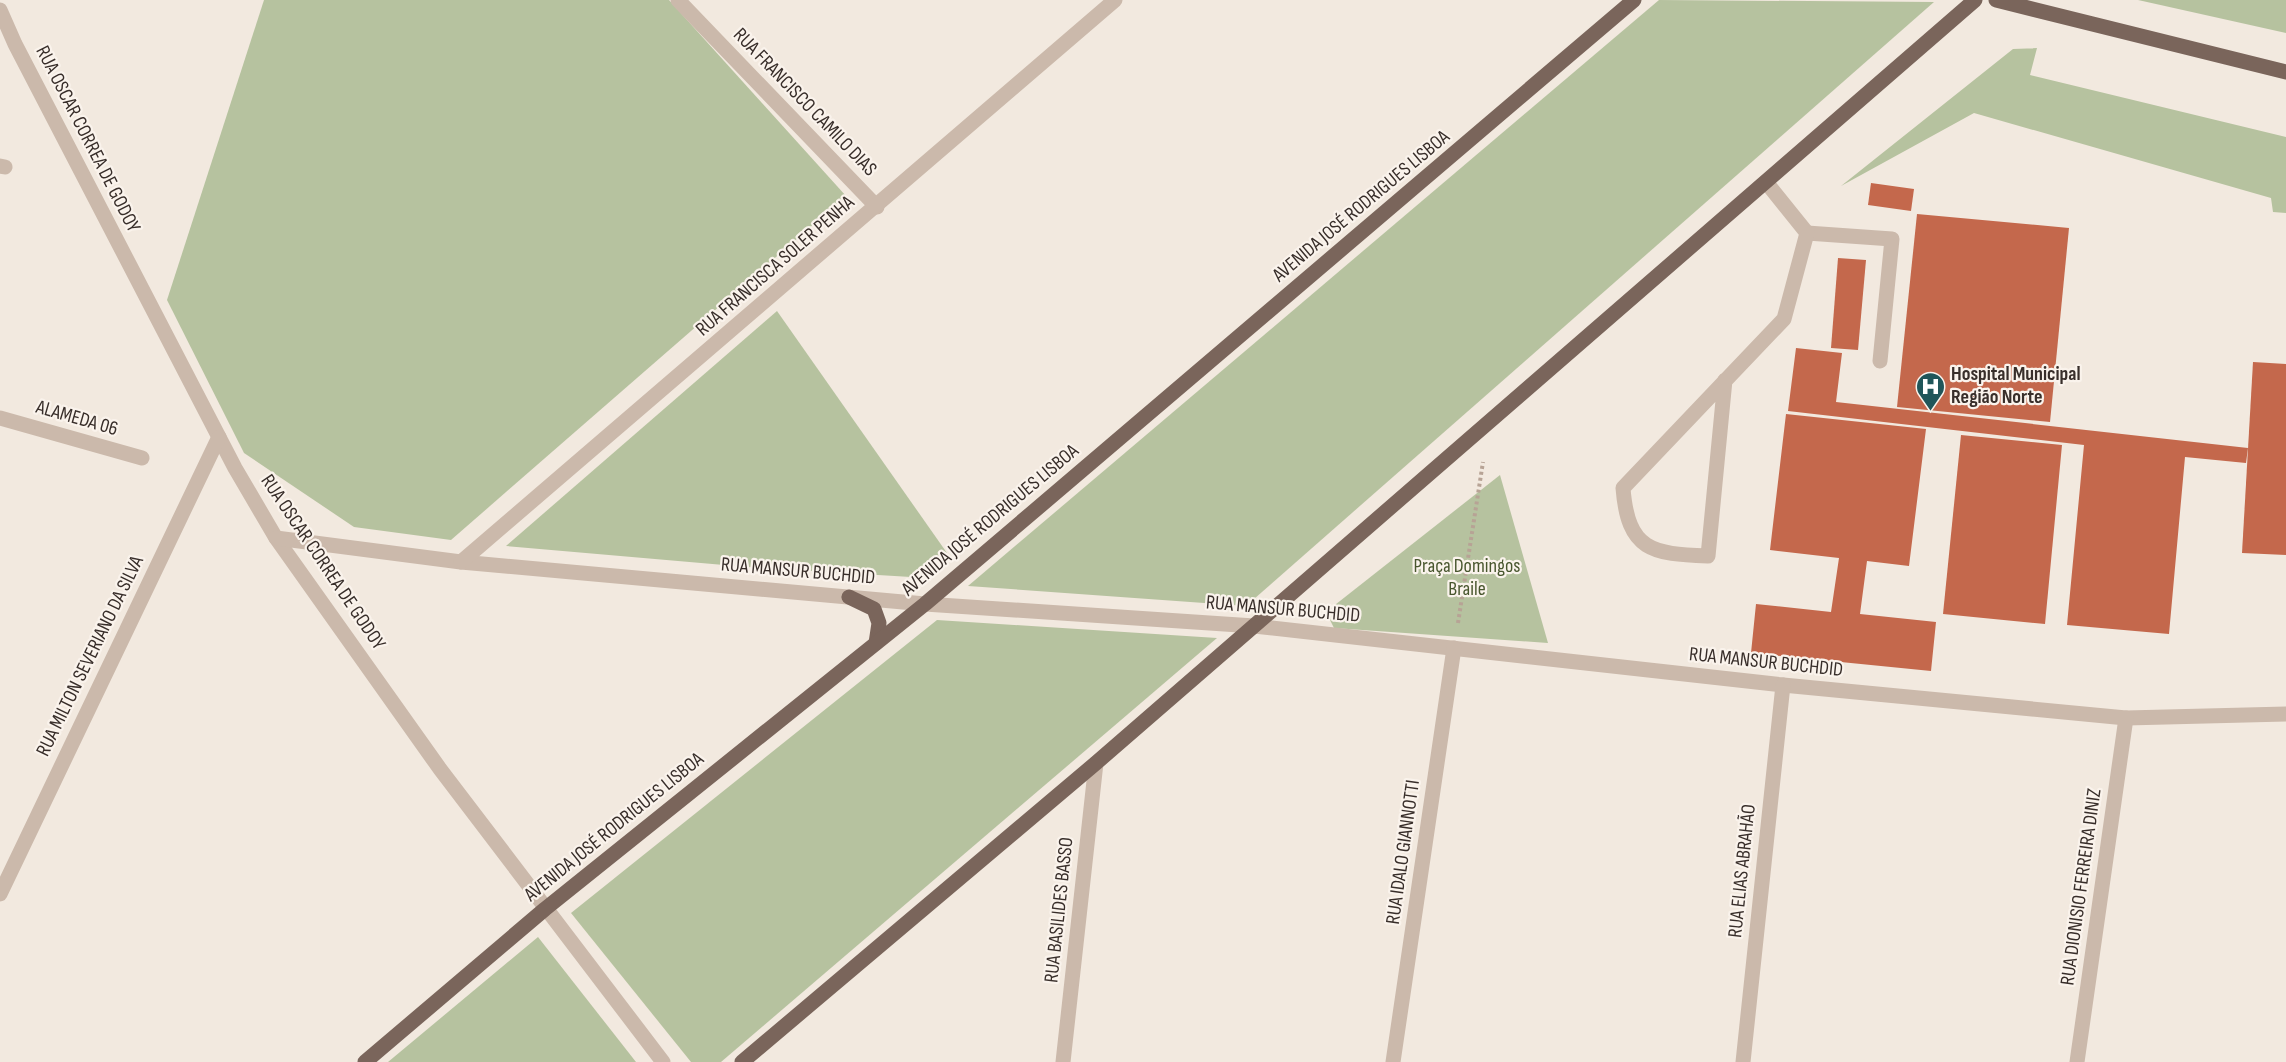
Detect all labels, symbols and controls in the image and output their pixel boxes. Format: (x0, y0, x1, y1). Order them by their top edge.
street label: RUA FRANCISCO CAMILO DIAS (728, 23, 882, 181)
street label: RUA OSCAR CORREA DE GODOY (31, 42, 146, 237)
street label: AVENIDA JOSÉ RODRIGUES LISBOA (1267, 125, 1455, 288)
street label: RUA FRANCISCA SOLER PENHA (691, 190, 859, 341)
place label: Hospital Municipal Região Norte (1951, 362, 2080, 409)
hospital icon: Hospital Municipal Região Norte (1914, 370, 1946, 412)
street label: ALAMEDA 06 (32, 395, 121, 441)
street label: AVENIDA JOSÉ RODRIGUES LISBOA (896, 439, 1084, 602)
street label: RUA OSCAR CORREA DE GODOY (255, 470, 391, 655)
street label: RUA MILTON SEVERIANO DA SILVA (31, 551, 149, 760)
street label: RUA MANSUR BUCHDID (720, 552, 876, 590)
park label: Praça Domingos Braile (1414, 554, 1520, 601)
street label: RUA MANSUR BUCHDID (1205, 590, 1361, 628)
street label: RUA MANSUR BUCHDID (1688, 642, 1844, 682)
street label: AVENIDA JOSÉ RODRIGUES LISBOA (519, 747, 709, 907)
street label: RUA IDALO GIANNOTTI (1381, 778, 1425, 926)
street label: RUA DIONISIO FERREIRA DINIZ (2055, 787, 2107, 987)
street label: RUA ELIAS ABRAHÃO (1723, 803, 1761, 939)
street label: RUA BASILIDES BASSO (1039, 836, 1079, 984)

